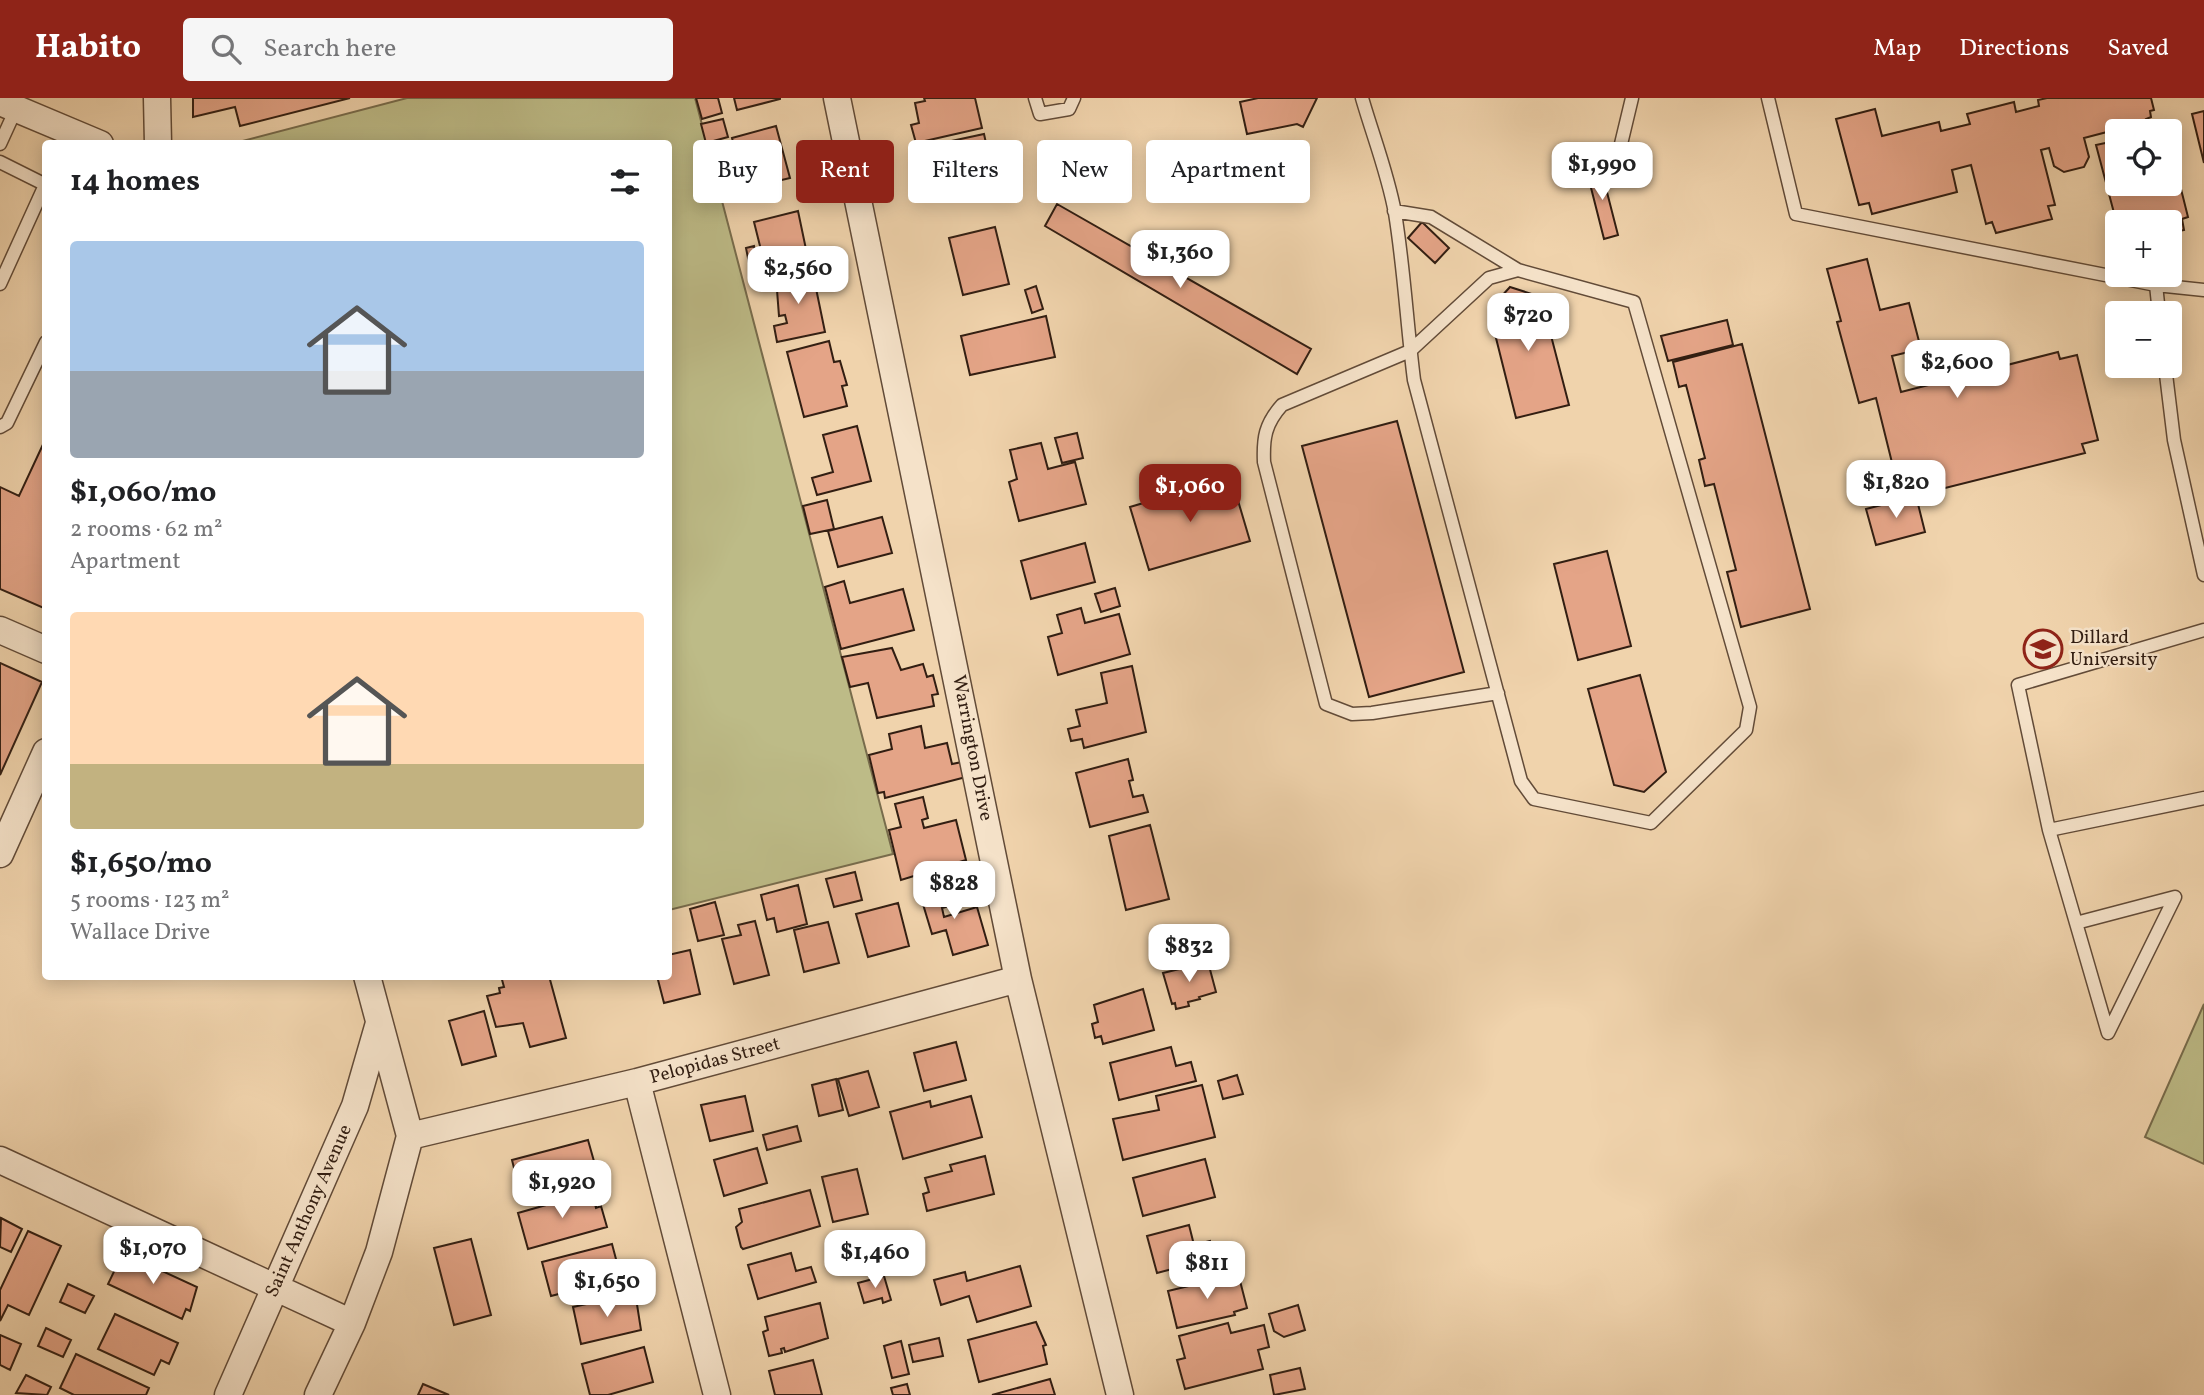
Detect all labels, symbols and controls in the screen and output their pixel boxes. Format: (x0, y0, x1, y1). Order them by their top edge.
search box (183, 18, 673, 81)
text: Habito (35, 26, 141, 72)
icon: search (207, 30, 245, 68)
text: Search here (263, 31, 396, 67)
text: Map (1873, 32, 1921, 66)
text: Directions (1959, 32, 2069, 66)
text: Saved (2107, 32, 2169, 66)
map controls (2105, 119, 2182, 378)
button: locate (2105, 119, 2182, 196)
chip: Buy (693, 140, 782, 203)
chip: Rent (796, 140, 894, 203)
chip: Filters (908, 140, 1023, 203)
chip: New (1037, 140, 1132, 203)
chip: Apartment (1146, 140, 1310, 203)
pin: $1,990 (1545, 142, 1659, 202)
text: $1,990 (1568, 149, 1636, 181)
text: 14 homes (70, 161, 200, 203)
icon: filters (606, 163, 644, 201)
button: + (2105, 210, 2182, 287)
pin: $1,360 (1123, 230, 1237, 290)
text: $1,360 (1147, 237, 1213, 269)
pin: $2,560 (741, 246, 855, 306)
text: $2,560 (763, 253, 833, 285)
icon: home (294, 287, 420, 413)
pin: $720 (1487, 294, 1569, 353)
text: $720 (1503, 300, 1553, 332)
button: − (2105, 301, 2182, 378)
pin: $2,600 (1900, 341, 2014, 400)
text: $2,600 (1921, 347, 1993, 379)
pin: $1,820 (1839, 460, 1953, 520)
pin: $1,060 (1133, 464, 1247, 524)
text: $1,820 (1862, 467, 1930, 499)
text: $1,060 (1155, 471, 1225, 503)
text: $1,060/mo (70, 472, 217, 514)
text: 2 rooms · 62 m² (70, 514, 222, 546)
text: Apartment (70, 546, 181, 578)
place label: Dillard University (2070, 625, 2158, 673)
school or university icon: Dillard University (2022, 628, 2064, 670)
icon: home (294, 658, 420, 784)
street label: Warrington Drive (945, 673, 999, 823)
text: $1,650/mo (70, 843, 212, 885)
pin: $828 (913, 862, 995, 921)
text: $828 (929, 868, 979, 900)
text: 5 rooms · 123 m² (70, 885, 230, 917)
text: Wallace Drive (70, 917, 210, 949)
pin: $832 (1148, 924, 1230, 984)
text: $832 (1164, 931, 1214, 963)
street label: Pelopidas Street (647, 1031, 783, 1091)
street label: Saint Anthony Avenue (259, 1121, 359, 1301)
pin: $1,920 (505, 1160, 619, 1220)
text: $1,920 (528, 1167, 596, 1199)
pin: $1,070 (96, 1226, 210, 1286)
pin: $1,460 (818, 1230, 932, 1290)
text: $1,070 (119, 1233, 187, 1265)
text: $1,460 (840, 1237, 910, 1269)
pin: $811 (1166, 1242, 1248, 1301)
text: $811 (1185, 1248, 1229, 1280)
pin: $1,650 (550, 1260, 664, 1319)
text: $1,650 (574, 1266, 640, 1298)

